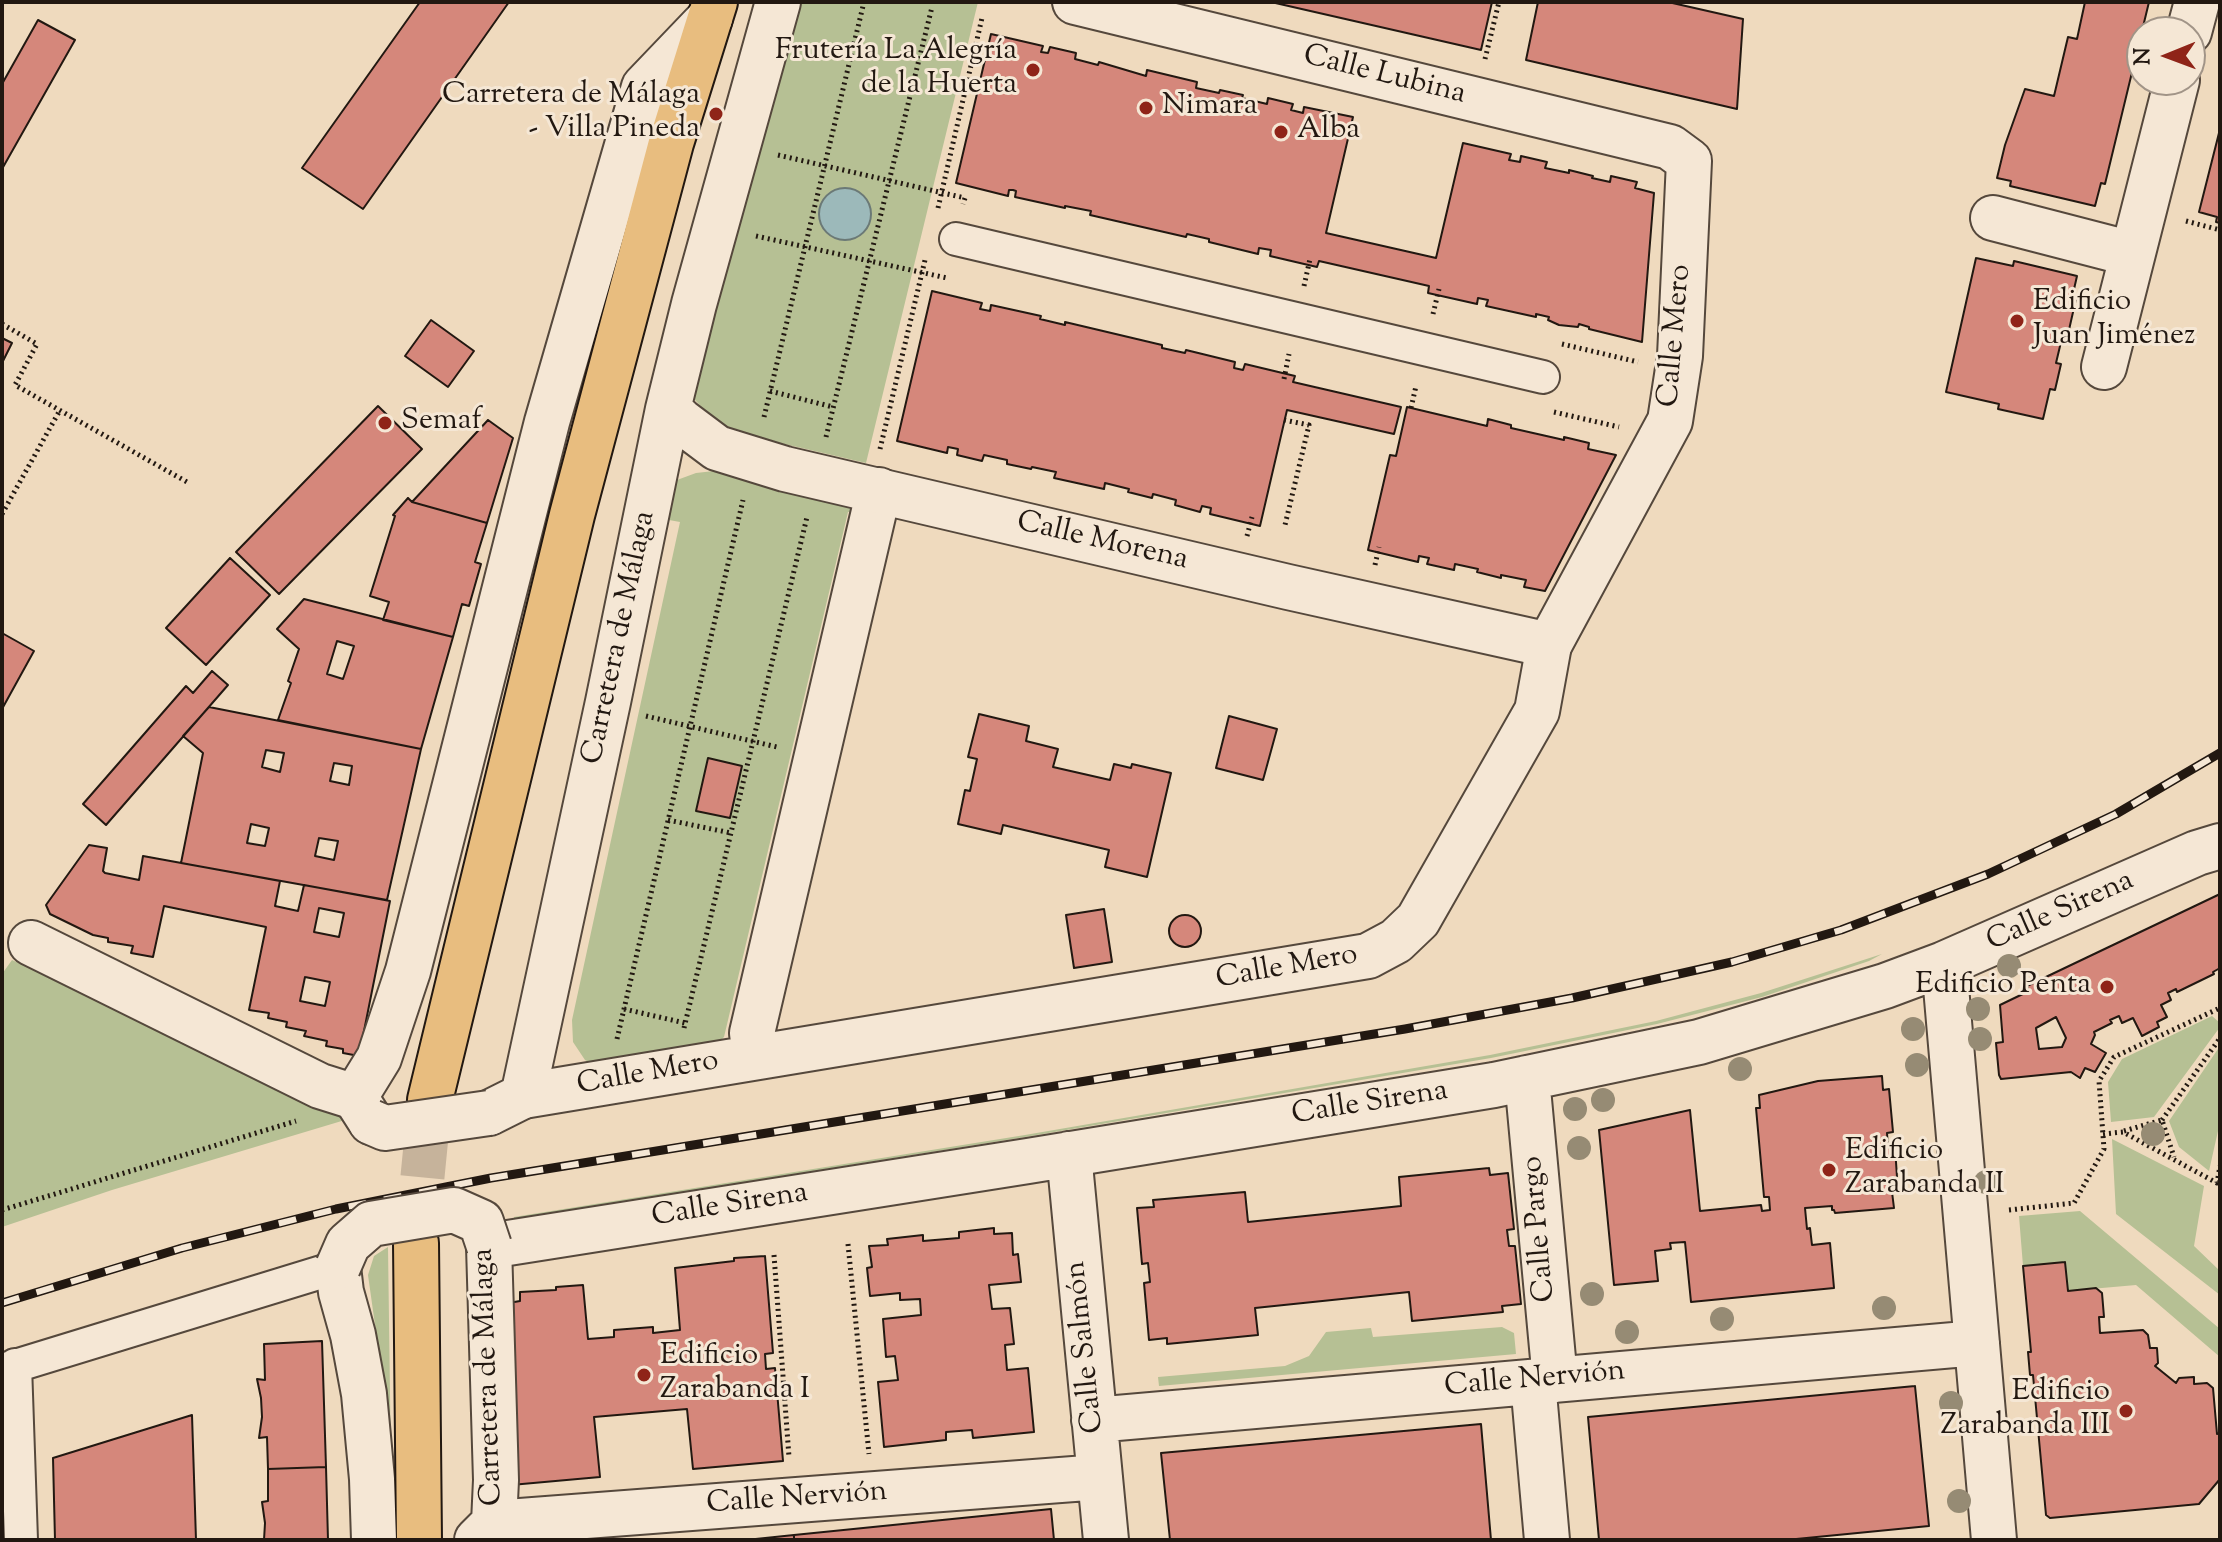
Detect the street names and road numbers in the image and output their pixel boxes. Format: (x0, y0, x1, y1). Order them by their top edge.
street label: Calle Lubina (1299, 39, 1469, 115)
street label: Calle Mero (1653, 263, 1701, 409)
street label: Calle Morena (1013, 506, 1191, 580)
street label: Carretera de Málaga (577, 508, 665, 768)
street label: Calle Sirena (1982, 865, 2140, 961)
street label: Calle Mero (1213, 939, 1361, 999)
street label: Calle Mero (574, 1045, 722, 1105)
street label: Calle Sirena (1289, 1075, 1451, 1135)
street label: Calle Pargo (1517, 1154, 1565, 1304)
street label: Calle Sirena (649, 1177, 811, 1237)
street label: Carretera de Málaga (468, 1248, 512, 1506)
street label: Calle Salmón (1060, 1259, 1114, 1435)
street label: Calle Nervión (1443, 1355, 1627, 1407)
street label: Calle Nervión (705, 1476, 889, 1524)

